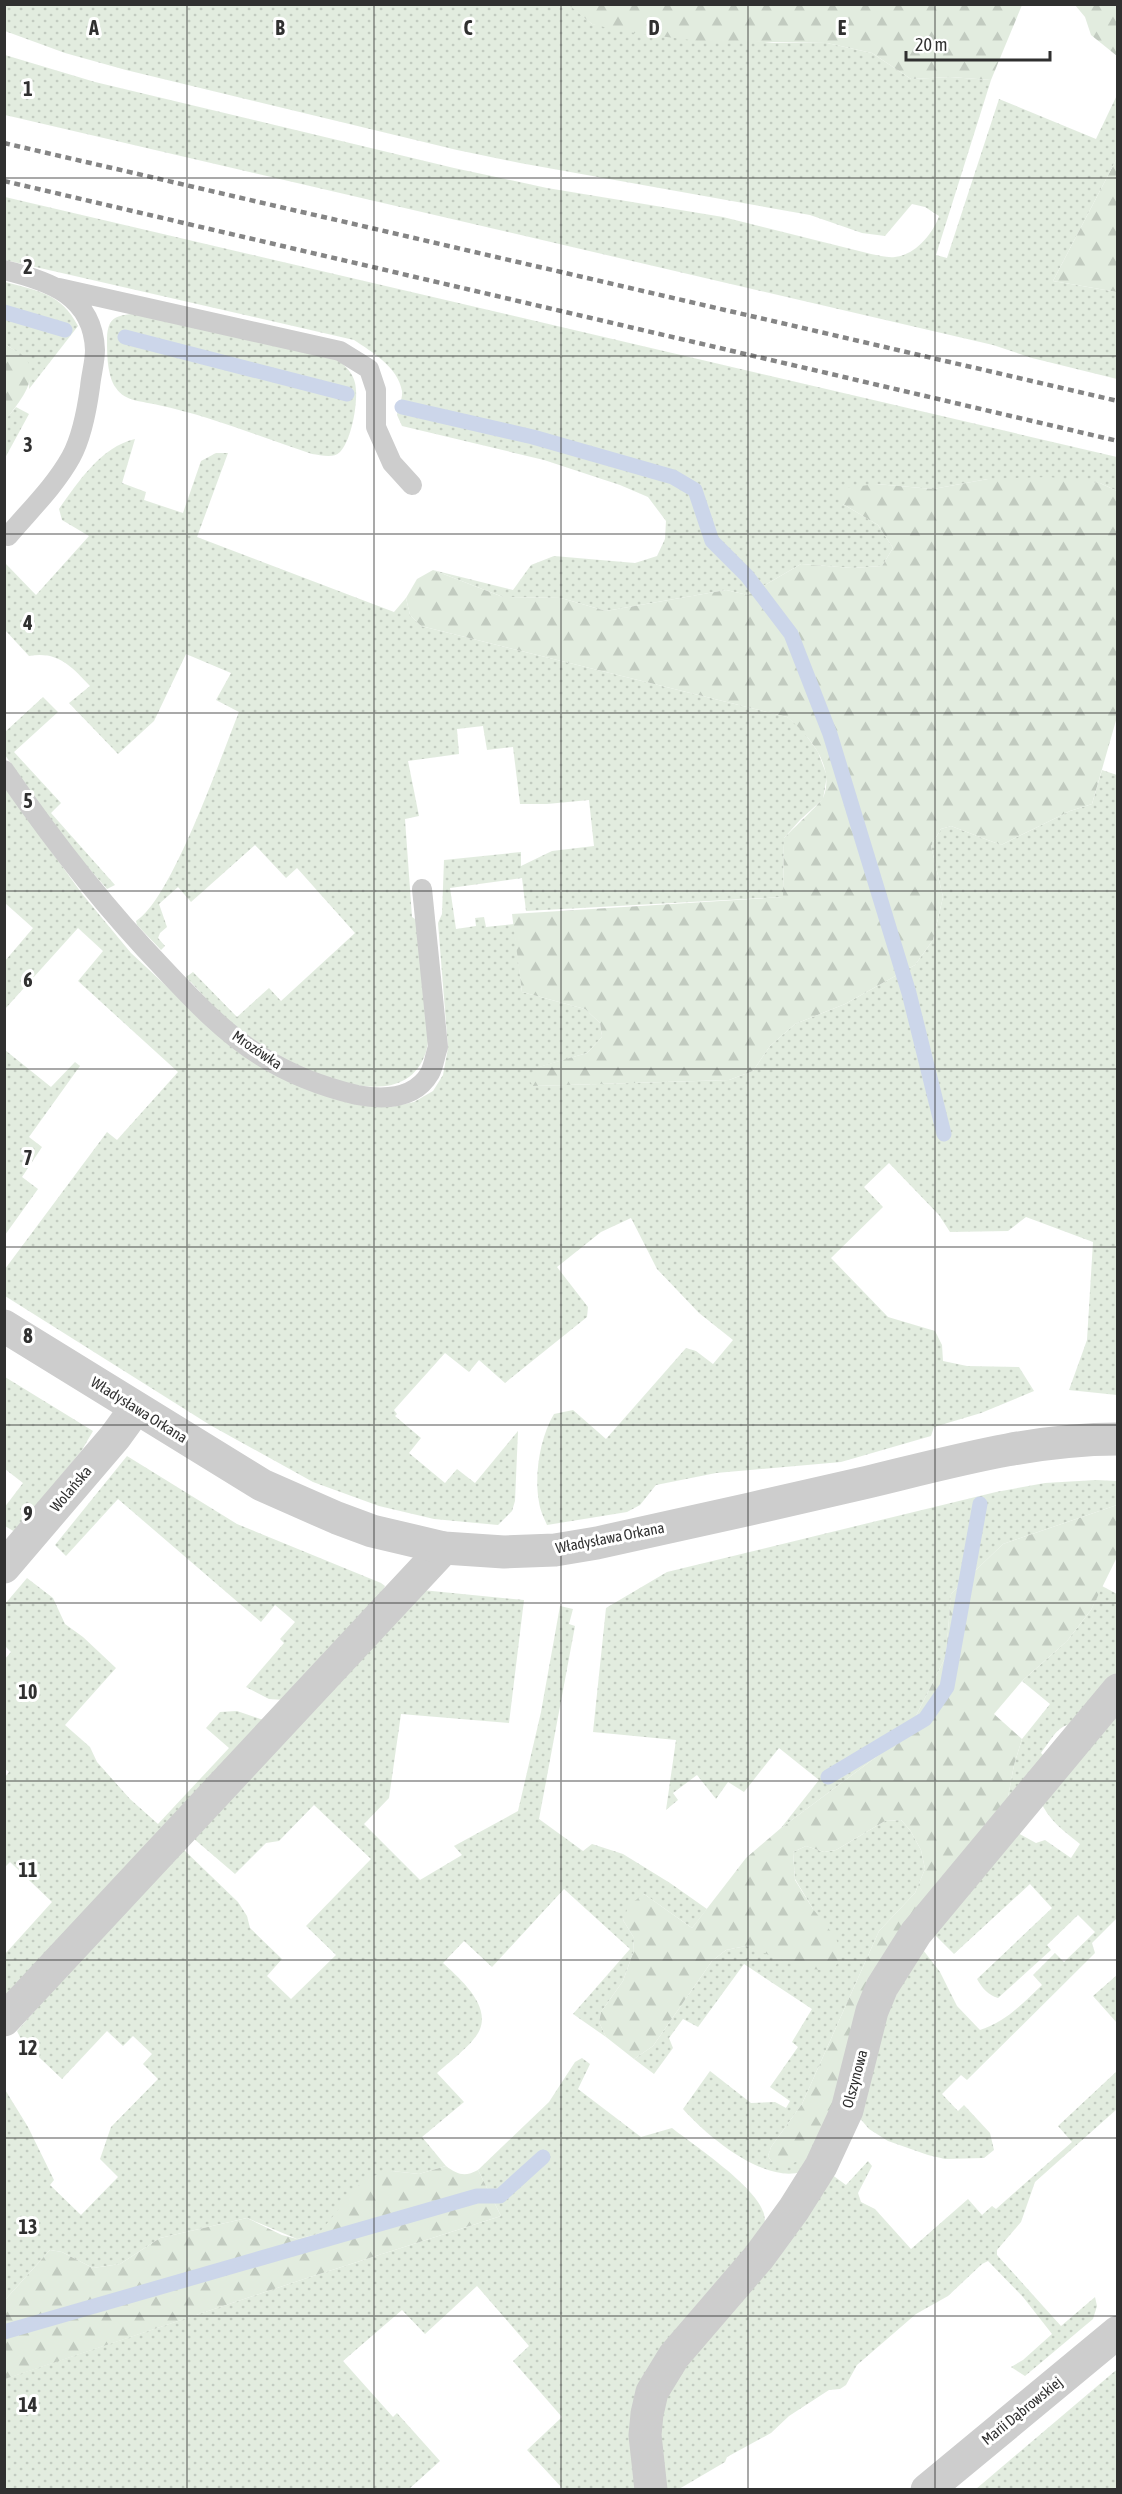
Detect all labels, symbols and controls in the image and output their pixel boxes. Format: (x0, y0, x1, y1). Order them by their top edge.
text: A (88, 16, 99, 39)
text: B (275, 16, 285, 39)
text: C (464, 16, 473, 39)
text: D (648, 16, 660, 39)
text: E (838, 16, 847, 39)
scale bar (906, 24, 1050, 62)
text: 20 m (915, 34, 947, 55)
text: 1 (23, 77, 33, 100)
text: 2 (23, 255, 33, 278)
text: 3 (23, 433, 33, 456)
text: 4 (22, 611, 33, 634)
text: 5 (23, 789, 33, 812)
text: 6 (23, 968, 33, 991)
street label: Mrozówka (229, 1027, 285, 1072)
text: 7 (23, 1146, 33, 1169)
text: 8 (23, 1324, 33, 1347)
street label: Władysława Orkana (88, 1373, 191, 1446)
street label: Wolańska (47, 1462, 95, 1515)
text: 9 (23, 1502, 33, 1525)
street label: Władysława Orkana (554, 1519, 666, 1556)
text: 10 (19, 1680, 37, 1703)
text: 11 (19, 1858, 37, 1881)
text: 12 (19, 2036, 37, 2059)
street label: Olszynowa (839, 2048, 870, 2110)
text: 13 (19, 2215, 37, 2238)
street label: Marii Dąbrowskiej (978, 2373, 1065, 2448)
text: 14 (19, 2393, 37, 2416)

